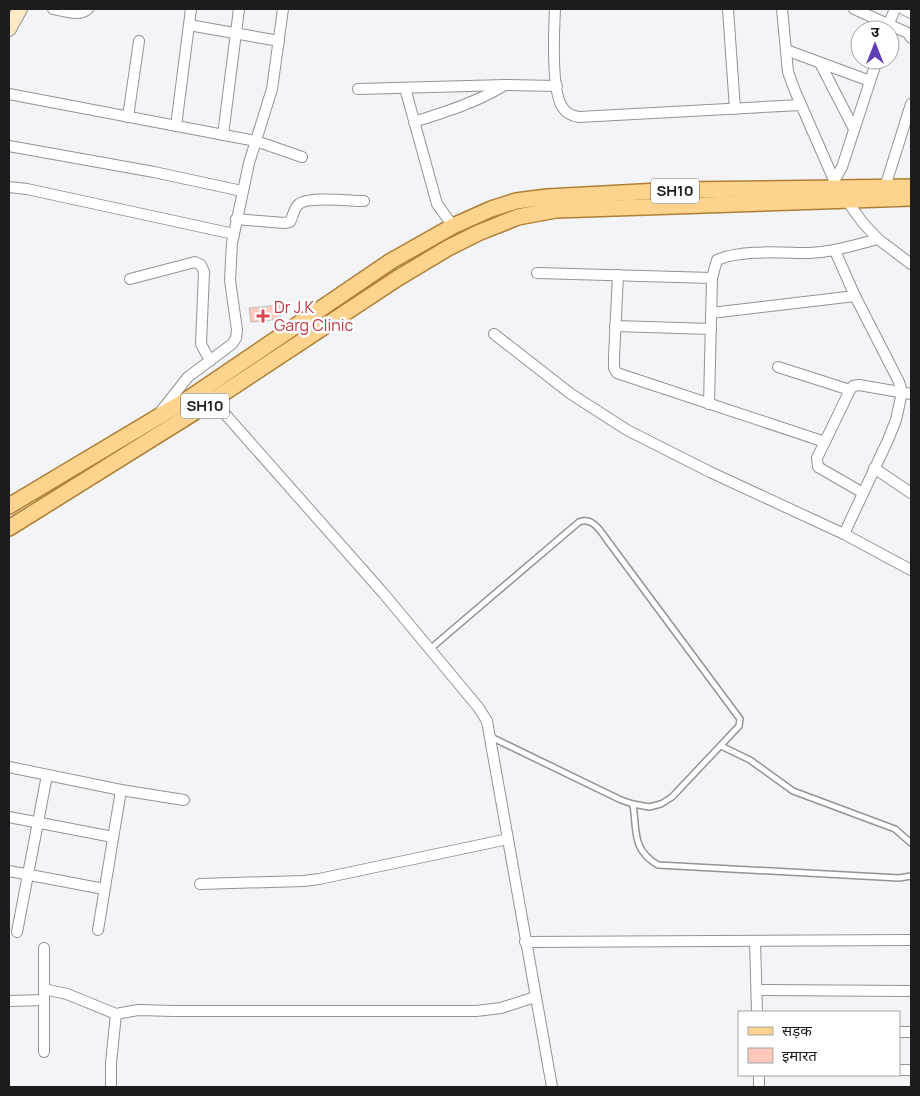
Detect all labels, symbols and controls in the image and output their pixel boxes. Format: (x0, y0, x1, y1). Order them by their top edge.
north arrow (850, 20, 900, 70)
text: उ (871, 22, 880, 41)
road number: SH10 (651, 178, 699, 204)
place label: Dr J.K Garg Clinic (274, 296, 353, 336)
marker: Dr J.K Garg Clinic (256, 309, 270, 323)
road number: SH10 (181, 394, 229, 418)
legend (738, 1011, 900, 1076)
text: सड़क (782, 1020, 812, 1041)
text: इमारत (782, 1045, 817, 1066)

